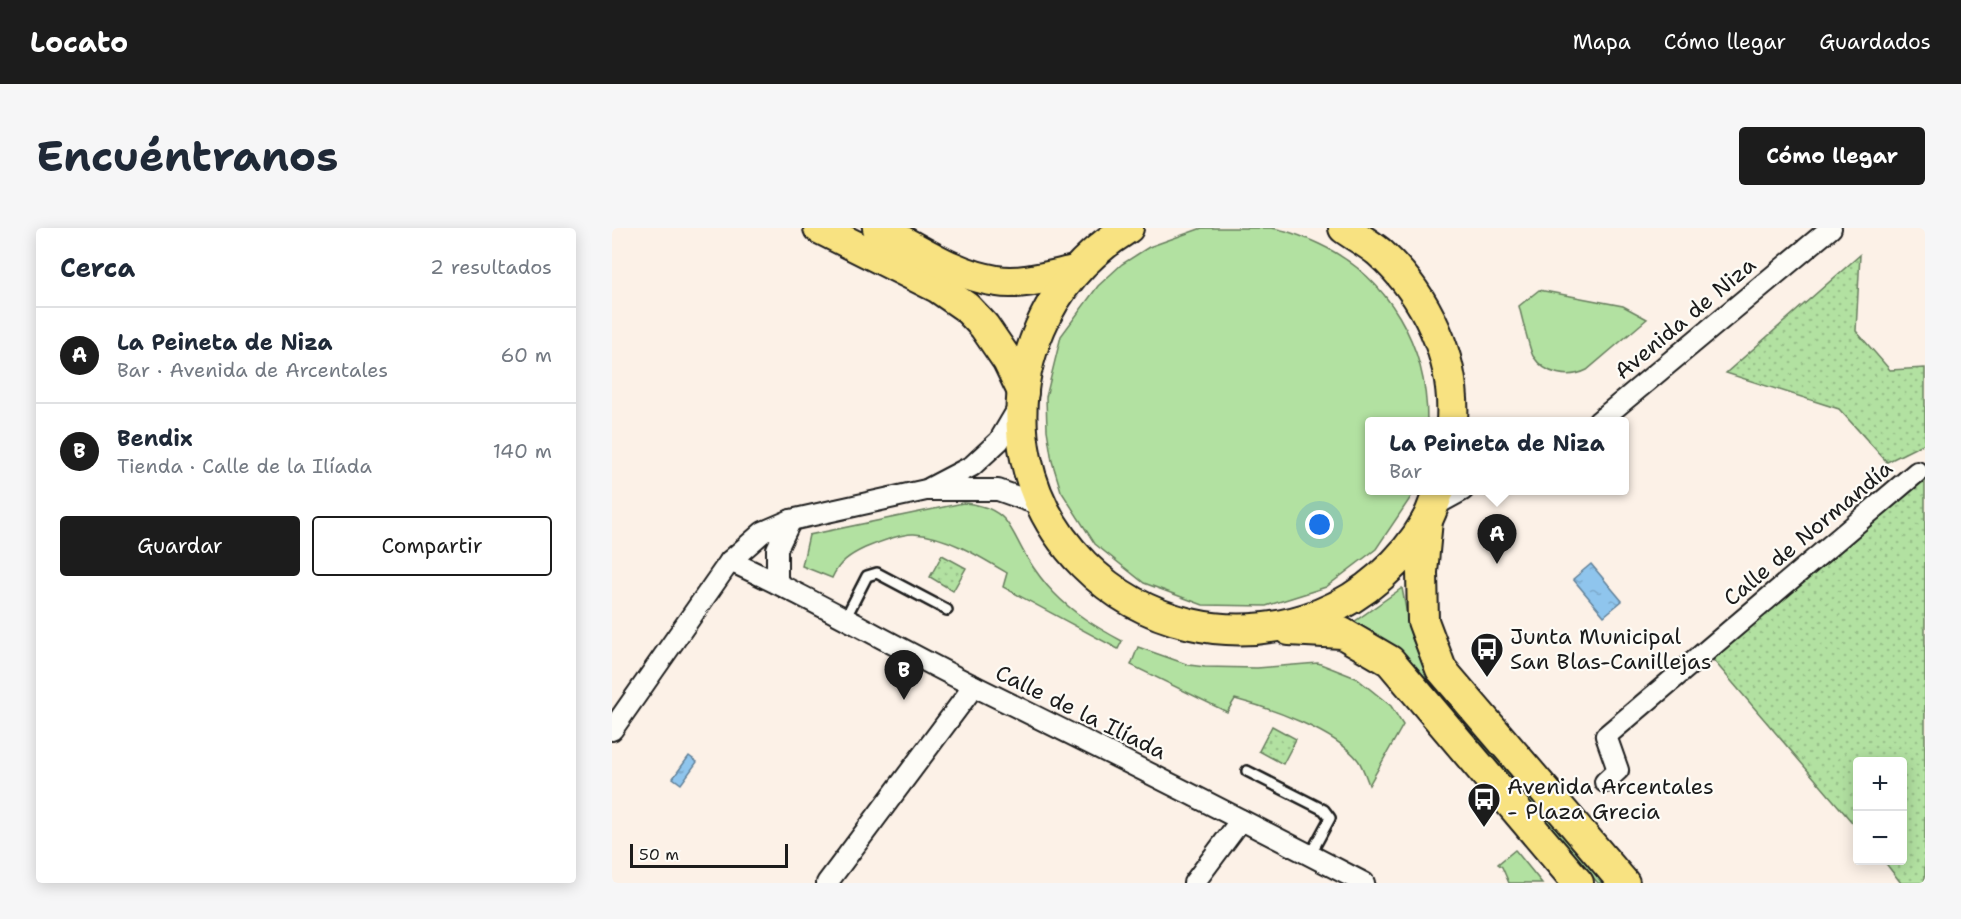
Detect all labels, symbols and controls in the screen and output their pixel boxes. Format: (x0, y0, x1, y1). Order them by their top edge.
text: Locato (30, 23, 128, 61)
text: Mapa (1573, 28, 1631, 56)
text: Cómo llegar (1664, 28, 1786, 56)
text: Guardados (1819, 28, 1931, 56)
button: Cómo llegar (1739, 127, 1925, 185)
text: Encuéntranos (36, 128, 338, 184)
text: Cerca (60, 250, 135, 285)
street label: Avenida de Niza (1608, 250, 1762, 386)
text: 2 resultados (430, 254, 552, 280)
text: La Peineta de Niza (117, 328, 333, 357)
text: A (72, 342, 87, 368)
text: 60 m (500, 342, 552, 368)
text: Bar · Avenida de Arcentales (117, 357, 388, 383)
popup (1365, 417, 1629, 495)
text: Bendix (117, 424, 192, 453)
text: La Peineta de Niza (1389, 429, 1605, 458)
text: B (73, 438, 86, 464)
text: 140 m (493, 438, 552, 464)
text: Tienda · Calle de la Ilíada (117, 453, 372, 479)
street label: Calle de Normandía (1717, 454, 1899, 612)
text: Bar (1389, 458, 1422, 484)
your location (1305, 510, 1334, 539)
pin: A (1478, 514, 1516, 564)
button: Guardar (60, 516, 300, 576)
button: Compartir (312, 516, 552, 576)
place label: Junta Municipal San Blas-Canillejas (1510, 622, 1712, 676)
bus stop icon: Junta Municipal San Blas-Canillejas (1469, 631, 1505, 678)
pin: B (884, 650, 924, 700)
street label: Calle de la Ilíada (991, 658, 1172, 766)
map controls (1853, 757, 1907, 865)
button: + (1853, 757, 1907, 811)
place label: Avenida Arcentales - Plaza Grecia (1507, 772, 1714, 826)
bus stop icon: Avenida Arcentales - Plaza Grecia (1466, 781, 1502, 828)
button: − (1853, 811, 1907, 865)
scale bar (630, 841, 788, 868)
text: 50 m (639, 844, 679, 865)

